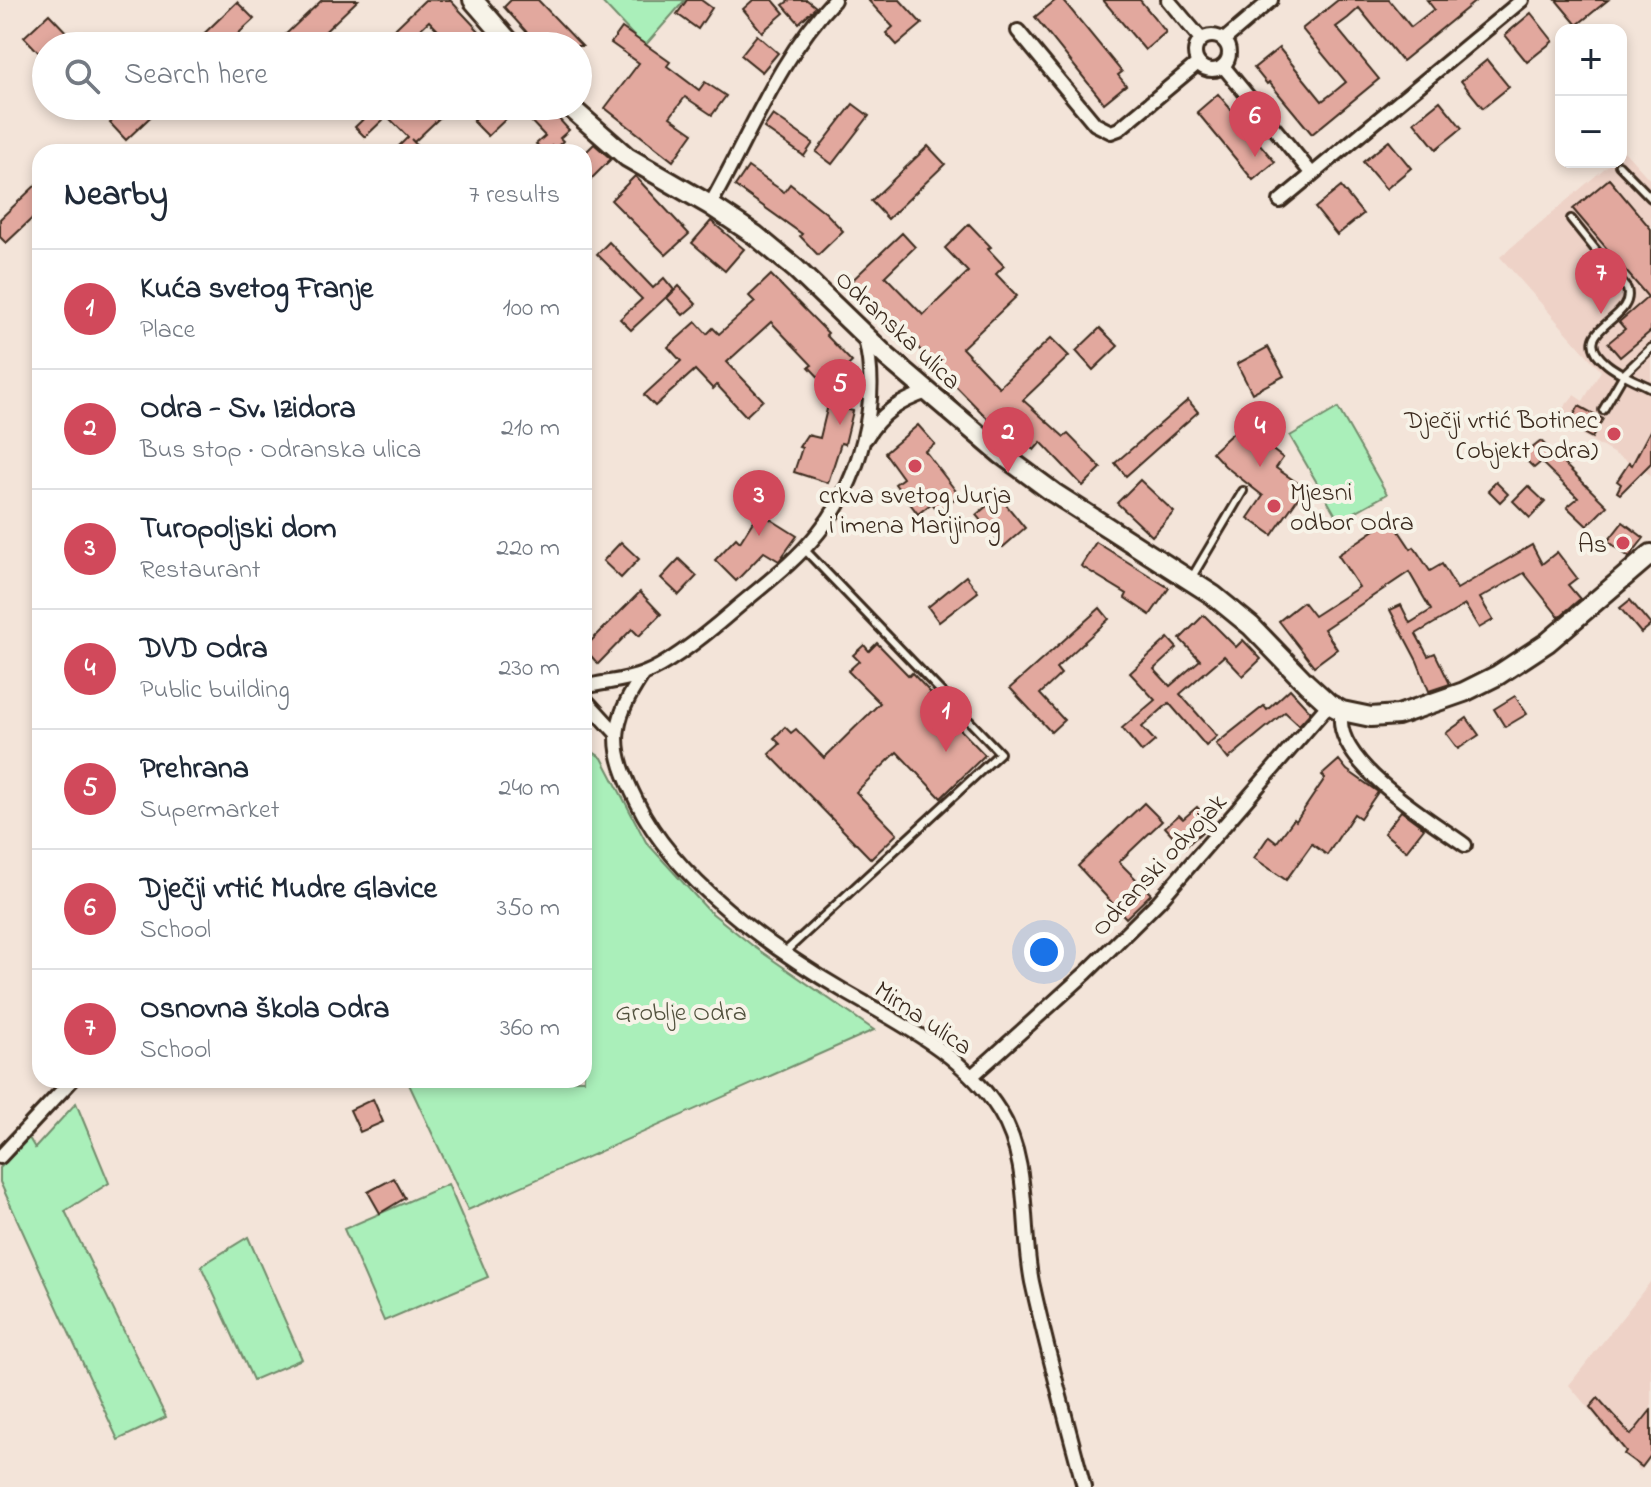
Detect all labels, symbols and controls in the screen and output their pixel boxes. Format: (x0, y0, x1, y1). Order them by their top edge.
map controls (1555, 24, 1627, 168)
button: + (1555, 24, 1627, 96)
search box (32, 32, 592, 120)
icon: search (60, 54, 104, 98)
text: Search here (124, 54, 268, 98)
pin: 6 (1229, 91, 1281, 157)
button: − (1555, 96, 1627, 168)
text: Nearby (64, 171, 168, 221)
text: 7 results (469, 177, 560, 215)
pin: 7 (1575, 248, 1627, 314)
street label: Odranska ulica (825, 262, 969, 400)
text: Kuća svetog Franje (140, 268, 373, 312)
text: 1 (86, 290, 94, 328)
text: 100 m (503, 290, 560, 328)
text: Place (140, 312, 195, 350)
pin: 5 (814, 359, 866, 425)
text: Odra - Sv. Izidora (140, 388, 356, 432)
pin: 4 (1234, 401, 1286, 467)
place label: Dječji vrtić Botinec (objekt Odra) (1403, 403, 1598, 471)
pin: 2 (982, 407, 1034, 473)
text: 2 (84, 410, 96, 448)
text: 210 m (501, 410, 560, 448)
marker: Dječji vrtić Botinec (objekt Odra) (1605, 425, 1623, 443)
text: Bus stop · Odranska ulica (140, 432, 421, 470)
marker: crkva svetog Jurja i imena Marijinog (906, 457, 924, 475)
pin: 3 (733, 470, 785, 536)
place label: Mjesni odbor Odra (1290, 475, 1414, 543)
place label: crkva svetog Jurja i imena Marijinog (819, 478, 1011, 546)
marker: Mjesni odbor Odra (1265, 497, 1283, 515)
text: Turopoljski dom (140, 508, 336, 552)
place label: As (1578, 527, 1607, 565)
text: 3 (85, 530, 95, 568)
text: 220 m (496, 530, 560, 568)
marker: As (1614, 534, 1632, 552)
text: Restaurant (140, 552, 260, 590)
text: DVD Odra (140, 628, 268, 672)
text: 4 (85, 650, 95, 688)
text: 230 m (498, 650, 560, 688)
text: Public building (140, 672, 290, 710)
pin: 1 (920, 686, 972, 752)
text: Prehrana (140, 748, 249, 792)
text: 5 (83, 770, 97, 808)
text: 240 m (498, 770, 560, 808)
street label: Odranski odvojak (1083, 785, 1237, 946)
text: Supermarket (140, 792, 279, 830)
text: Dječji vrtić Mudre Glavice (140, 868, 437, 912)
text: 6 (84, 890, 96, 928)
text: 350 m (496, 890, 560, 928)
text: School (140, 912, 211, 950)
your location (1024, 932, 1064, 972)
street label: Mirna ulica (866, 973, 979, 1066)
text: Osnovna škola Odra (140, 988, 389, 1032)
park label: Groblje Odra (615, 995, 747, 1033)
text: 7 (85, 1010, 95, 1048)
text: 360 m (500, 1010, 560, 1048)
text: School (140, 1032, 211, 1070)

